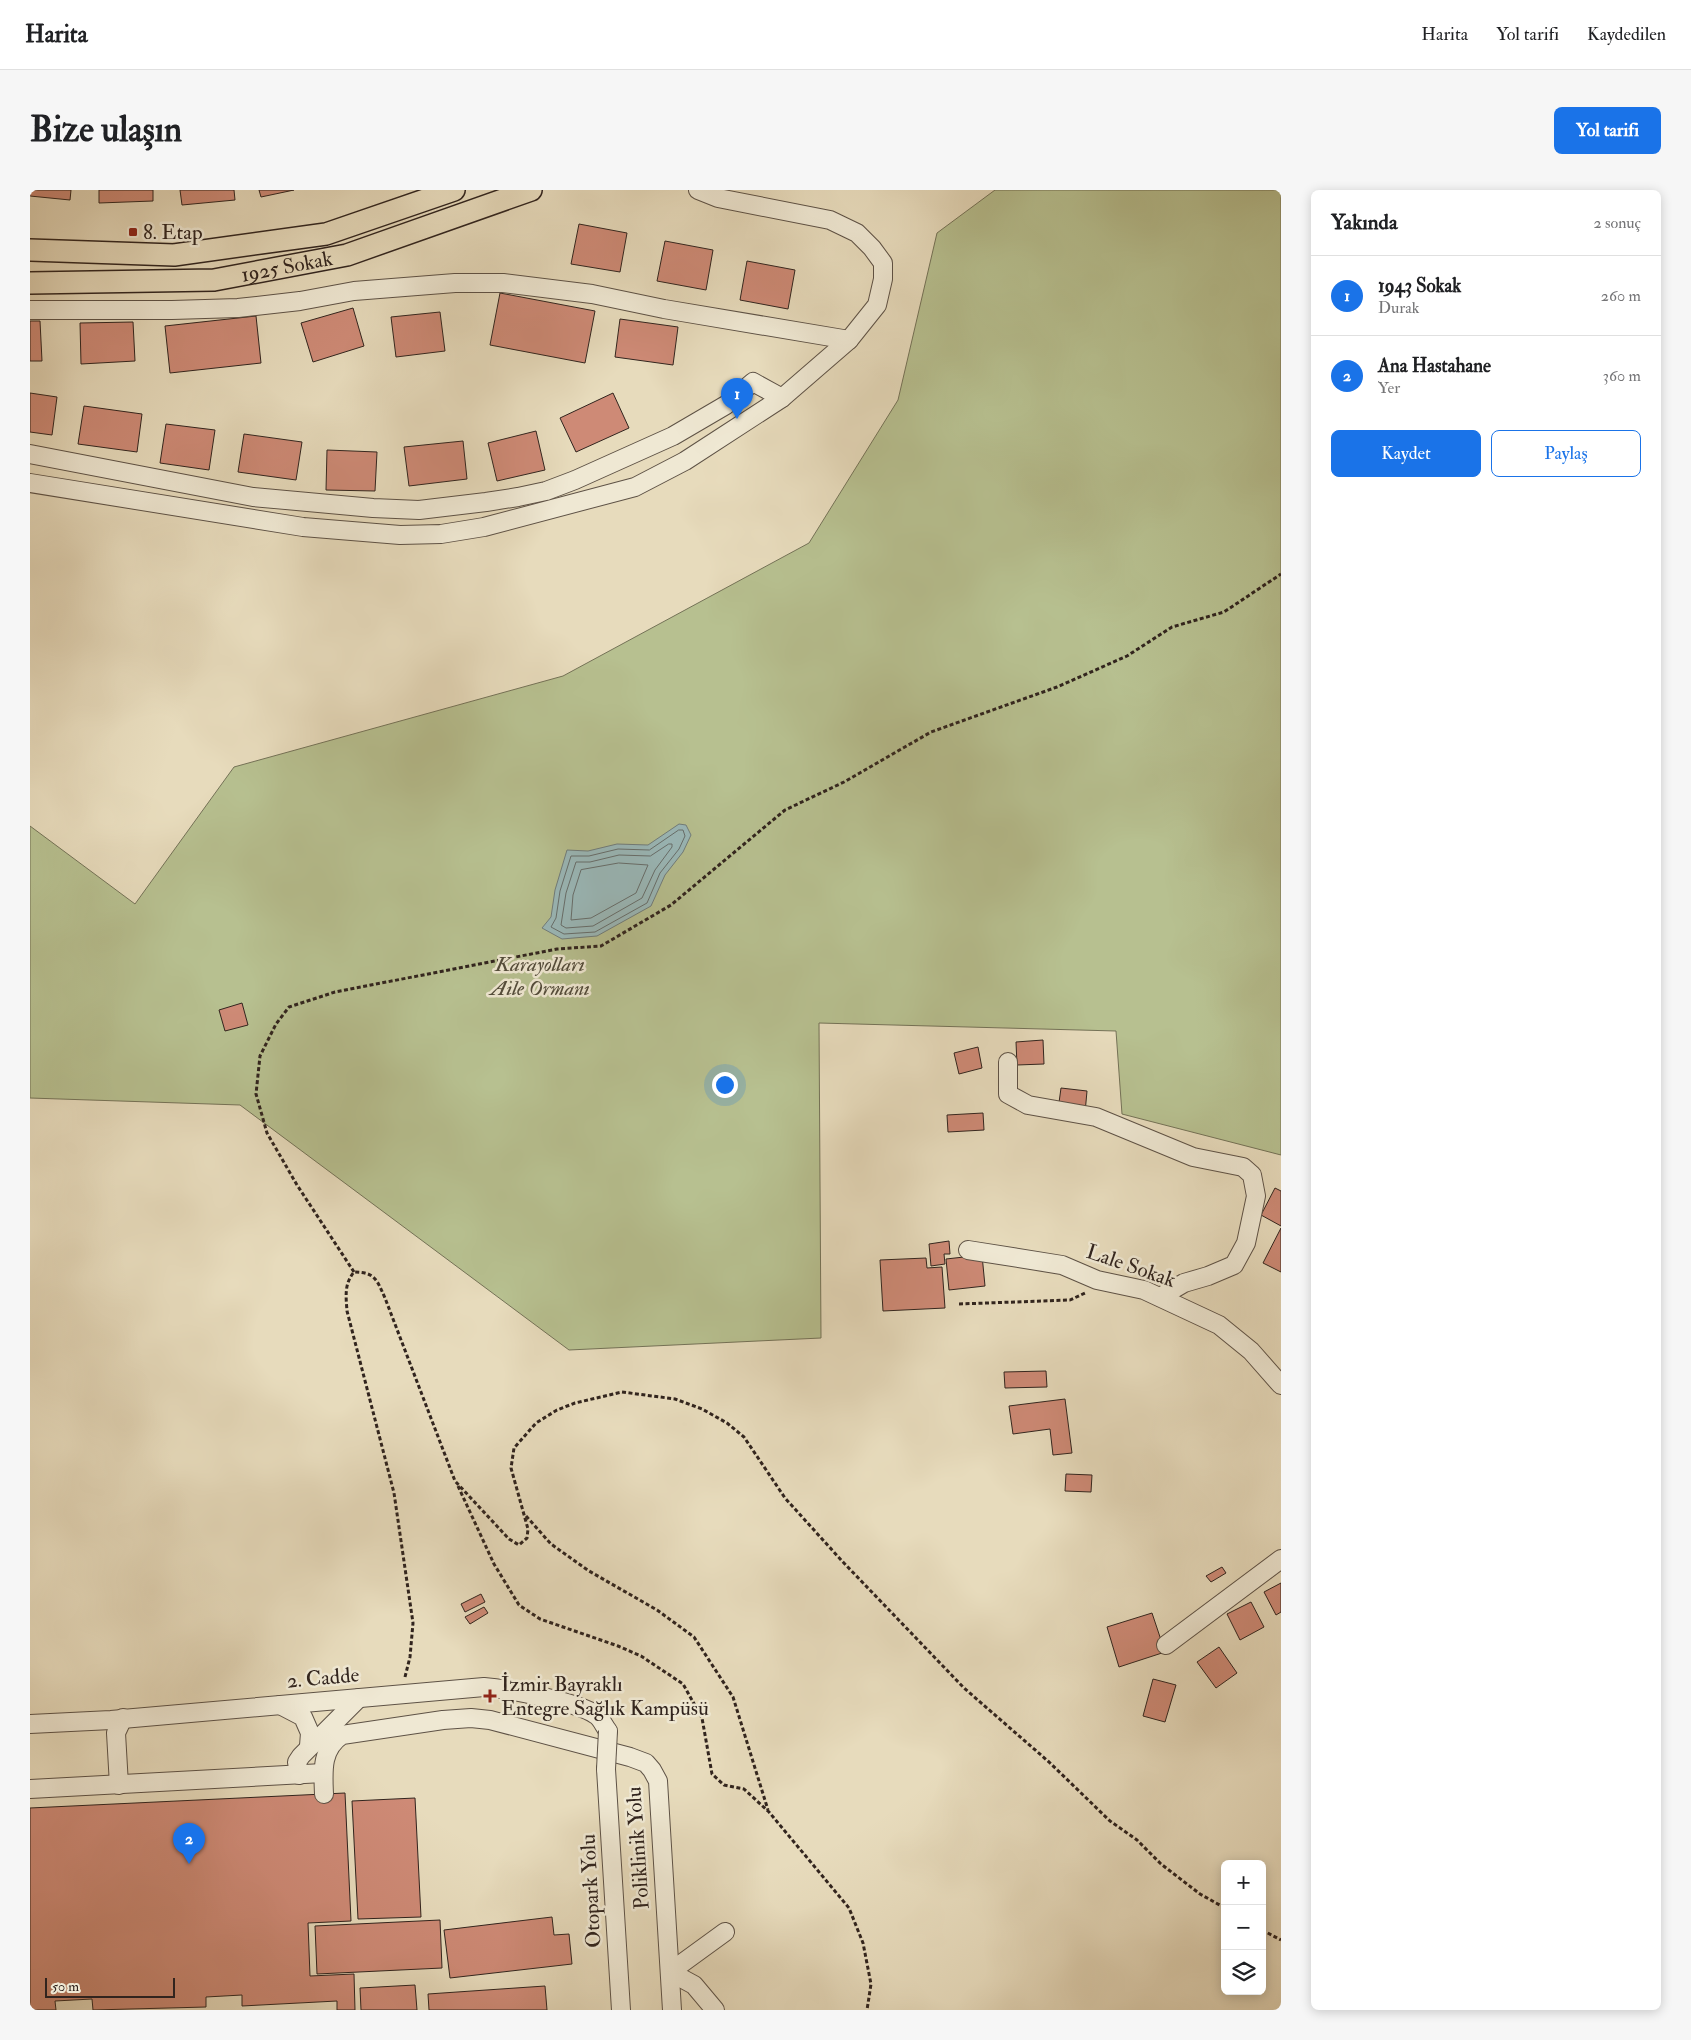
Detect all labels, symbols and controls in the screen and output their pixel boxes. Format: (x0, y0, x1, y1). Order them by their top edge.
text: Harita (25, 19, 88, 50)
text: Harita (1421, 23, 1468, 46)
text: Yol tarifi (1496, 23, 1559, 46)
text: Kaydedilen (1587, 23, 1666, 46)
button: Yol tarifi (1554, 107, 1661, 154)
text: Bize ulaşın (30, 108, 182, 152)
text: Yakında (1331, 209, 1398, 236)
text: 2 sonuç (1593, 213, 1641, 233)
place label: 8. Etap (143, 219, 203, 246)
marker: 8. Etap (127, 226, 139, 238)
street label: 1925 Sokak (239, 245, 335, 288)
text: 1943 Sokak (1378, 274, 1461, 298)
text: 1 (1344, 286, 1350, 306)
text: 260 m (1601, 286, 1641, 306)
text: Durak (1378, 298, 1420, 318)
text: Ana Hastahane (1378, 354, 1491, 378)
text: 2 (1343, 366, 1351, 386)
text: 360 m (1603, 366, 1641, 386)
pin: 1 (721, 378, 753, 419)
text: Yer (1378, 378, 1400, 398)
button: Kaydet (1331, 430, 1481, 477)
button: Paylaş (1491, 430, 1641, 477)
park label: Karayolları Aile Ormanı (488, 951, 590, 1002)
your location (712, 1072, 738, 1098)
street label: Lale Sokak (1083, 1238, 1179, 1294)
street label: 2. Cadde (286, 1661, 361, 1695)
place label: İzmir Bayraklı Entegre Sağlık Kampüsü (501, 1671, 709, 1722)
marker: İzmir Bayraklı Entegre Sağlık Kampüsü (483, 1689, 497, 1703)
street label: Poliklinik Yolu (620, 1786, 656, 1910)
pin: 2 (173, 1823, 205, 1864)
street label: Otopark Yolu (575, 1833, 607, 1949)
map controls (1221, 1860, 1266, 1995)
button: + (1221, 1860, 1266, 1905)
button: − (1221, 1905, 1266, 1950)
button: layers (1221, 1950, 1266, 1995)
scale bar (45, 1975, 175, 1998)
text: 50 m (52, 1978, 79, 1995)

